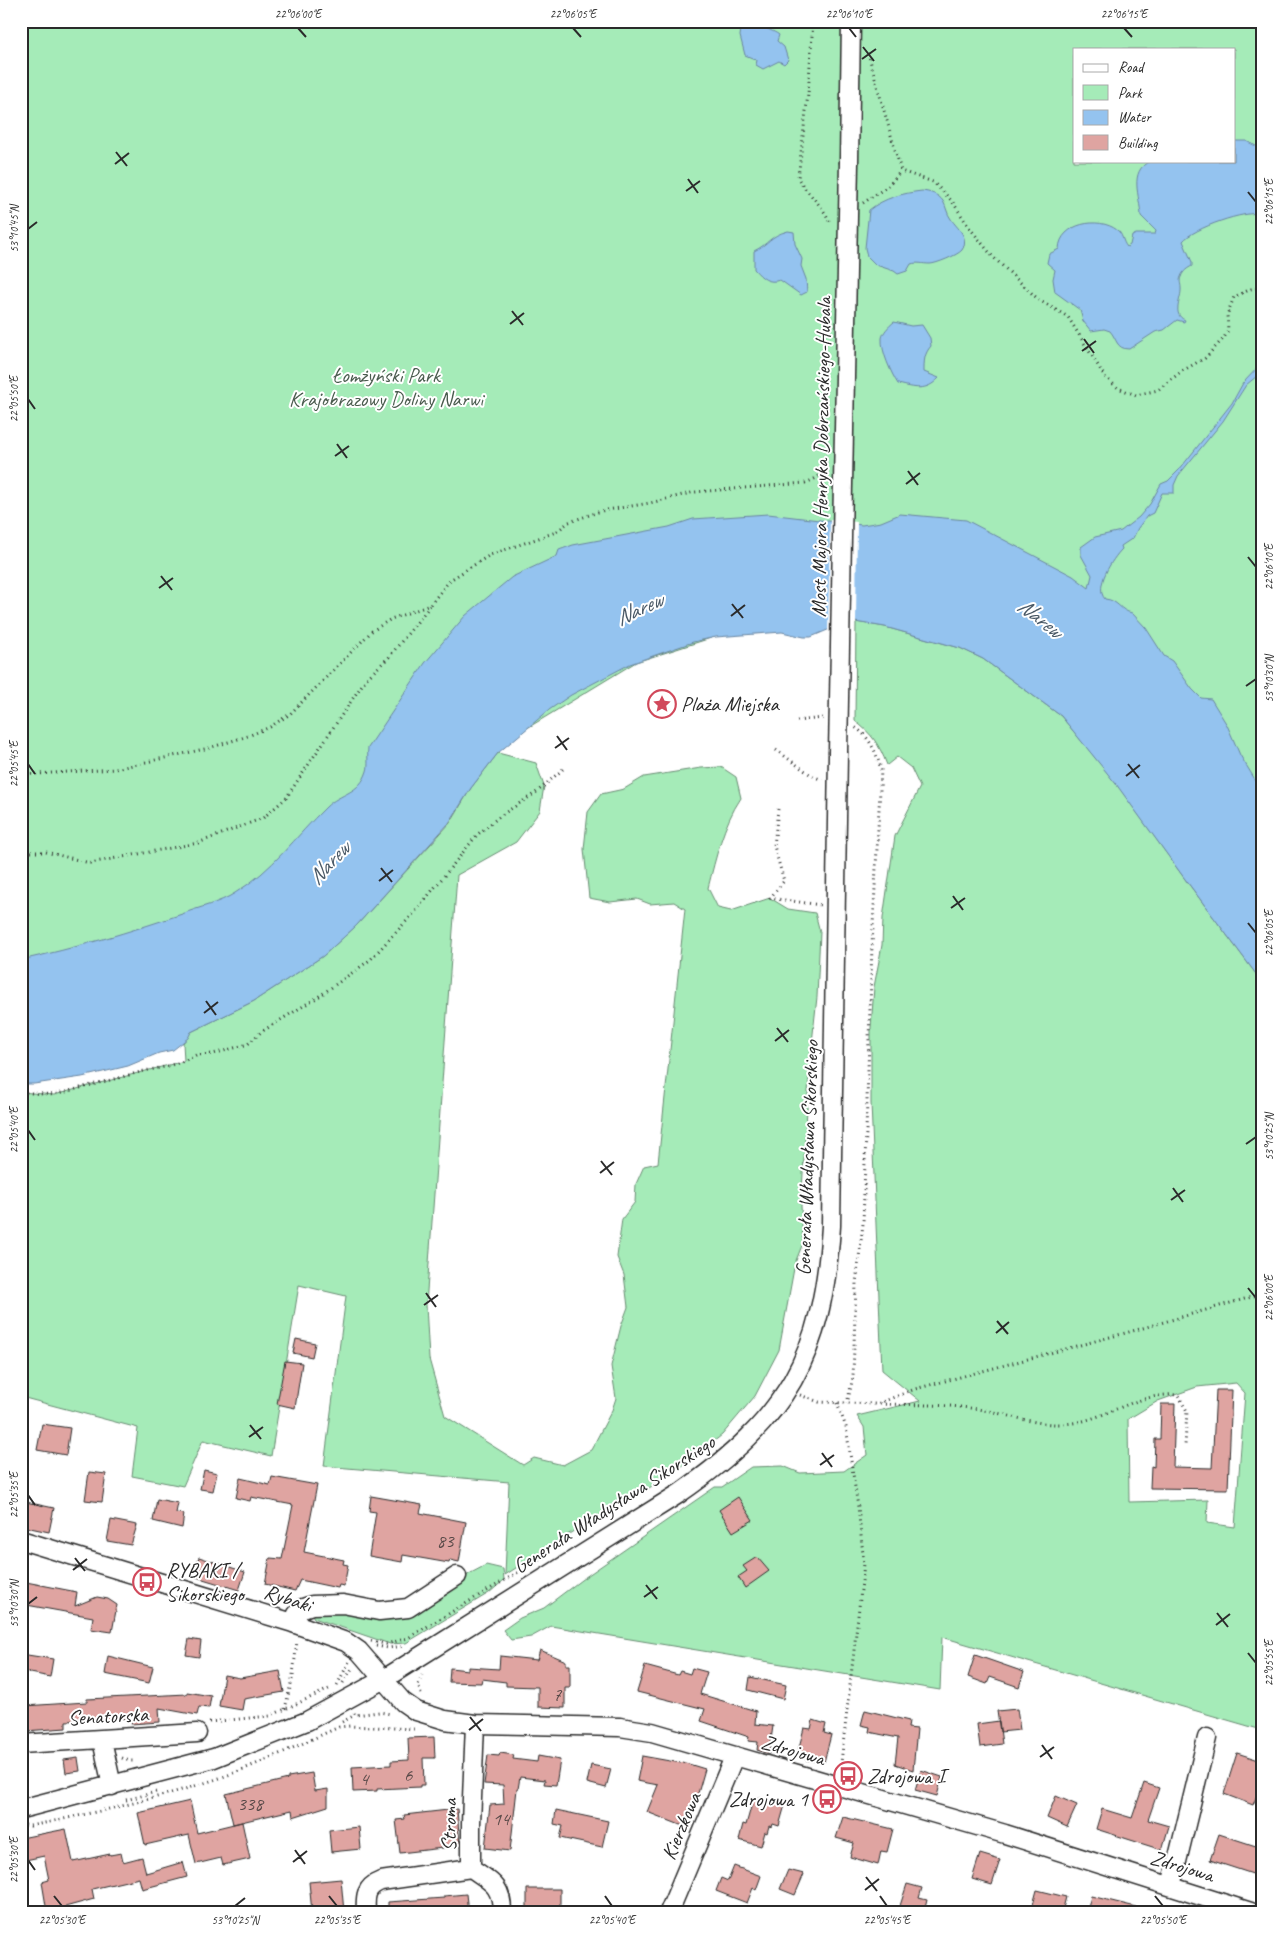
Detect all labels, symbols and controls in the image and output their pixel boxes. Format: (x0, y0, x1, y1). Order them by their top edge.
text: 22°06'00"E (275, 6, 323, 22)
text: 22°06'05"E (550, 6, 598, 22)
text: 22°06'10"E (826, 6, 874, 22)
text: 22°06'15"E (1101, 6, 1149, 22)
legend (1073, 48, 1236, 162)
text: Road (1118, 58, 1145, 77)
text: Park (1118, 84, 1143, 103)
text: Water (1118, 108, 1152, 127)
text: Building (1118, 134, 1158, 153)
text: 22°06'15"E (1261, 177, 1277, 225)
text: 53°10'45"N (6, 204, 22, 253)
street label: Most Majora Henryka Dobrzańskiego-Hubala (805, 294, 837, 617)
park label: Łomżyński Park Krajobrazowy Doliny Narwi (289, 362, 486, 412)
text: 22°05'50"E (6, 374, 22, 422)
text: 22°06'10"E (1261, 542, 1277, 590)
water label: Narew (611, 584, 671, 632)
water label: Narew (1012, 592, 1071, 646)
text: 53°10'30"N (1261, 654, 1277, 703)
place icon: Plaża Miejska (647, 689, 677, 719)
place label: Plaża Miejska (681, 691, 781, 717)
text: 22°05'45"E (6, 739, 22, 787)
water label: Narew (302, 833, 358, 891)
text: 22°06'05"E (1261, 908, 1277, 956)
street label: Generała Władysława Sikorskiego (790, 1038, 824, 1276)
text: 22°05'40"E (6, 1105, 22, 1153)
text: 53°10'25"N (1261, 1112, 1277, 1161)
text: 22°06'00"E (1261, 1273, 1277, 1321)
street label: Generała Władysława Sikorskiego (508, 1428, 721, 1579)
text: 22°05'35"E (6, 1470, 22, 1518)
house number: 83 (436, 1529, 455, 1553)
place label: RYBAKI / Sikorskiego (166, 1557, 246, 1607)
bus stop icon: RYBAKI / Sikorskiego (132, 1567, 162, 1597)
street label: Rybaki (261, 1578, 318, 1619)
text: 53°10'30"N (6, 1579, 22, 1628)
text: 22°05'55"E (1261, 1638, 1277, 1686)
house number: 7 (553, 1683, 563, 1707)
street label: Senatorska (67, 1701, 151, 1731)
street label: Zdrojowa (758, 1729, 830, 1772)
bus stop icon: Zdrojowa I (833, 1761, 863, 1791)
house number: 6 (404, 1763, 414, 1787)
place label: Zdrojowa I (867, 1763, 950, 1789)
house number: 4 (360, 1767, 371, 1791)
bus stop icon: Zdrojowa 1 (812, 1784, 842, 1814)
place label: Zdrojowa 1 (729, 1786, 810, 1812)
street label: Kierzkowa (655, 1787, 707, 1864)
house number: 338 (237, 1792, 265, 1816)
street label: Stroma (436, 1797, 462, 1852)
house number: 14 (492, 1807, 512, 1831)
text: 22°05'30"E (6, 1835, 22, 1883)
street label: Zdrojowa (1147, 1844, 1219, 1889)
text: 22°05'30"E (39, 1912, 87, 1928)
text: 53°10'25"N (211, 1912, 260, 1928)
text: 22°05'35"E (314, 1912, 362, 1928)
text: 22°05'40"E (589, 1912, 637, 1928)
text: 22°05'45"E (864, 1912, 912, 1928)
text: 22°05'50"E (1140, 1912, 1188, 1928)

